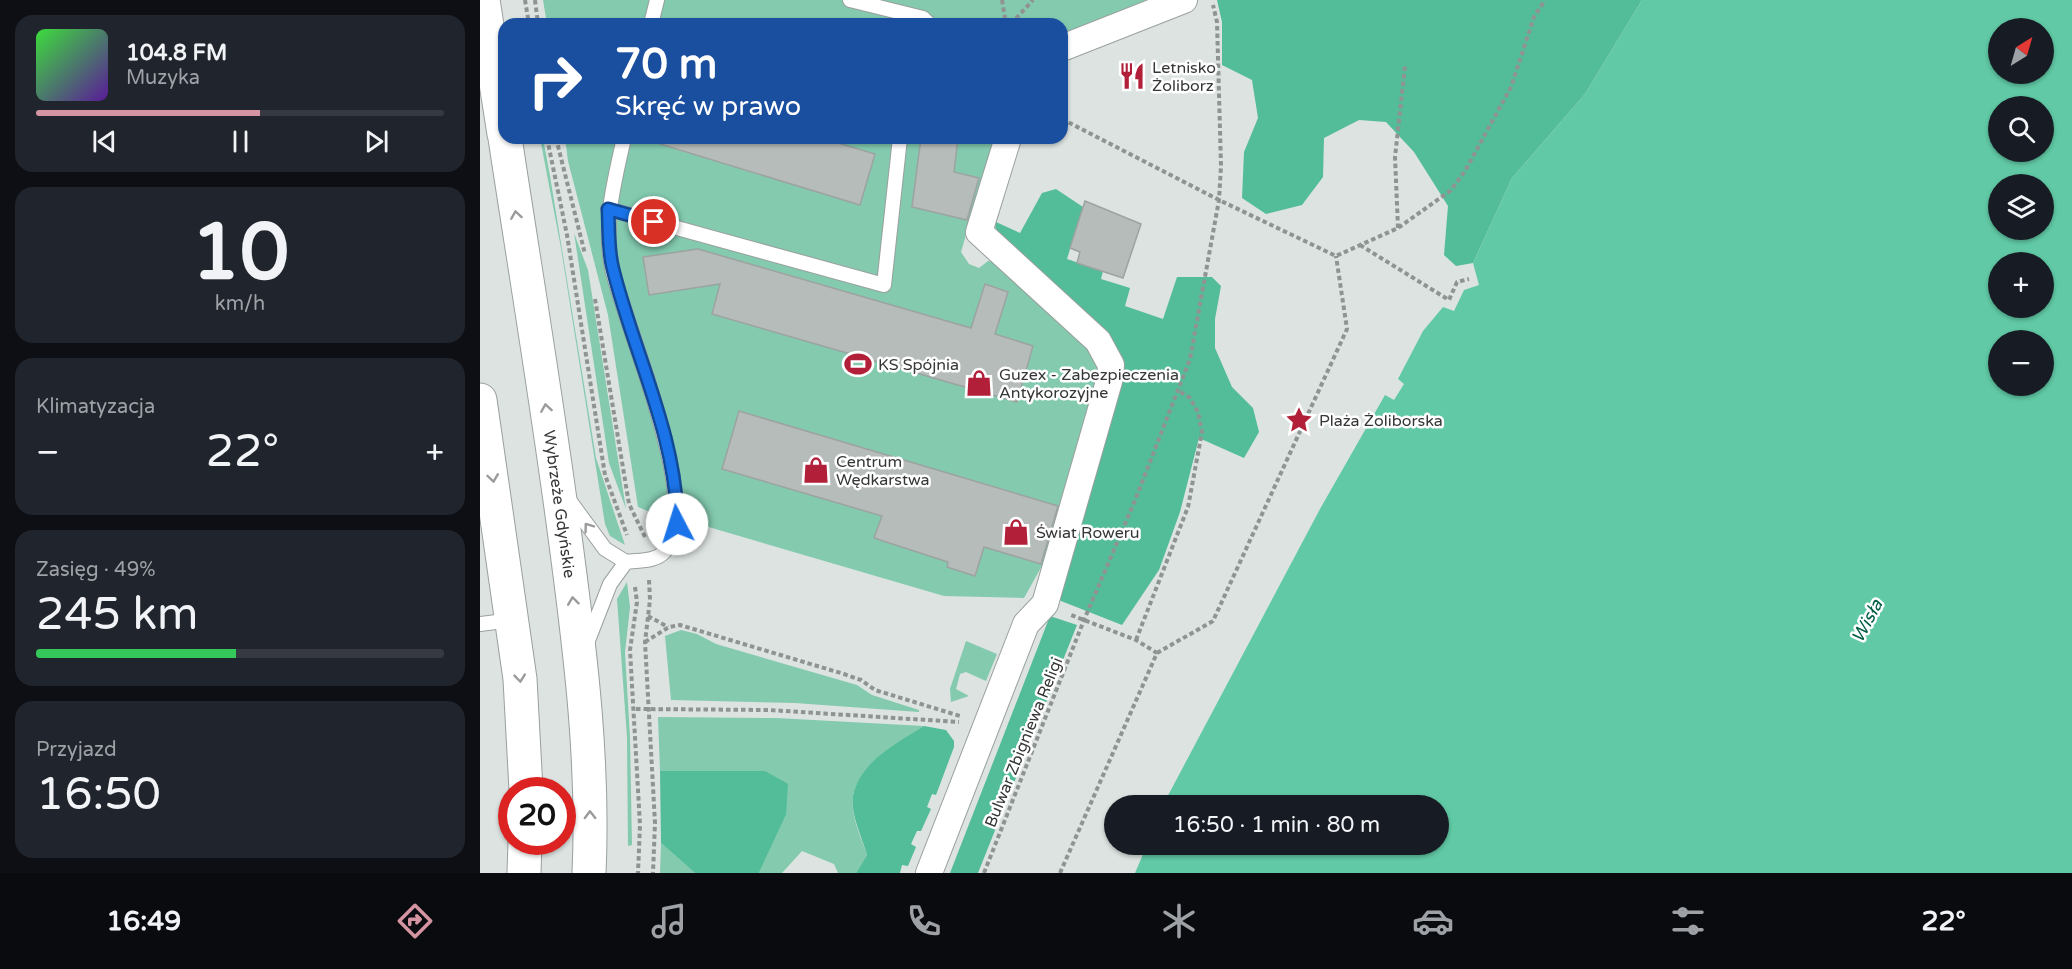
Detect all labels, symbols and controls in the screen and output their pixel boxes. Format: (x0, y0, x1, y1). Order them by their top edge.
north arrow (1988, 18, 2054, 84)
map controls (1988, 18, 2054, 396)
text: 70 m (615, 39, 717, 90)
text: 104.8 FM (126, 40, 227, 66)
icon: right (516, 42, 594, 120)
place label: Letnisko Żoliborz (1152, 58, 1216, 96)
restaurant icon: Letnisko Żoliborz (1117, 61, 1147, 91)
text: Muzyka (126, 66, 200, 90)
text: Skręć w prawo (615, 90, 801, 123)
button: search (1988, 96, 2054, 162)
icon: previous (88, 125, 121, 158)
icon: pause (224, 125, 257, 158)
icon: next (360, 125, 393, 158)
button: layers (1988, 174, 2054, 240)
pin (628, 196, 679, 247)
icon: arrive (637, 205, 670, 238)
text: 10 (191, 206, 289, 300)
one-way arrow (511, 211, 523, 220)
button: + (1988, 252, 2054, 318)
text: km/h (215, 292, 265, 316)
button: − (1988, 330, 2054, 396)
sports icon: KS Spójnia (843, 349, 873, 379)
place label: KS Spójnia (878, 355, 959, 375)
place label: Guzex - Zabezpieczenia Antykorozyjne (999, 365, 1179, 403)
shop icon: Guzex - Zabezpieczenia Antykorozyjne (964, 368, 994, 398)
text: Klimatyzacja (36, 395, 155, 419)
one-way arrow (541, 404, 553, 413)
place icon: Plaża Żoliborska (1284, 405, 1314, 435)
place label: Plaża Żoliborska (1319, 411, 1443, 431)
text: 22° (206, 425, 279, 479)
street label: Wybrzeże Gdyńskie (539, 429, 579, 579)
text: − (36, 433, 60, 472)
text: + (425, 433, 444, 472)
place label: Centrum Wędkarstwa (836, 452, 930, 490)
shop icon: Centrum Wędkarstwa (801, 455, 831, 485)
one-way arrow (487, 473, 499, 483)
position arrow (645, 492, 709, 556)
shop icon: Świat Roweru (1001, 517, 1031, 547)
one-way arrow (584, 523, 595, 534)
place label: Świat Roweru (1036, 523, 1140, 543)
text: Zasięg · 49% (36, 558, 156, 582)
text: 245 km (36, 588, 198, 642)
water label: Wisła (1847, 595, 1888, 646)
one-way arrow (568, 597, 580, 606)
street label: Bulwar Zbigniewa Religi (981, 654, 1067, 830)
one-way arrow (513, 674, 526, 683)
text: Przyjazd (36, 738, 117, 762)
text: 16:50 (36, 768, 161, 822)
speed limit sign: 20 (498, 777, 576, 855)
one-way arrow (584, 810, 597, 819)
text: 16:50 · 1 min · 80 m (1173, 812, 1380, 838)
icon: directions (394, 900, 436, 942)
icon: music (648, 900, 690, 942)
icon: phone (903, 900, 945, 942)
icon: climate (1158, 900, 1200, 942)
icon: car (1412, 900, 1454, 942)
icon: filters (1667, 900, 1709, 942)
text: 16:49 (106, 905, 181, 938)
text: 22° (1922, 905, 1966, 938)

